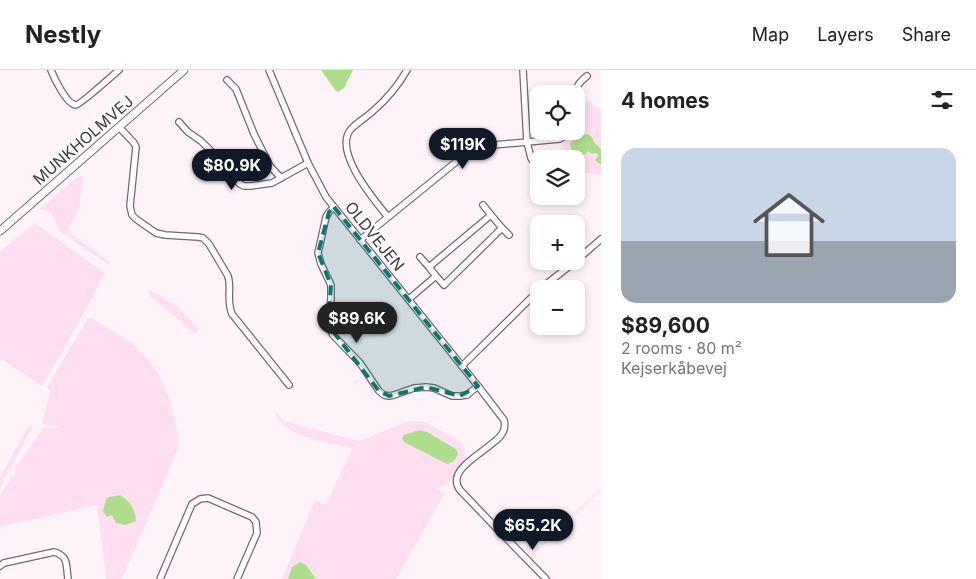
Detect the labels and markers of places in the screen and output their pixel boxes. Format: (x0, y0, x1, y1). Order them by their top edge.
pin: $119K (428, 128, 498, 170)
pin: $80.9K (191, 148, 273, 191)
pin: $89.6K (316, 302, 398, 344)
pin: $65.2K (492, 508, 574, 551)

